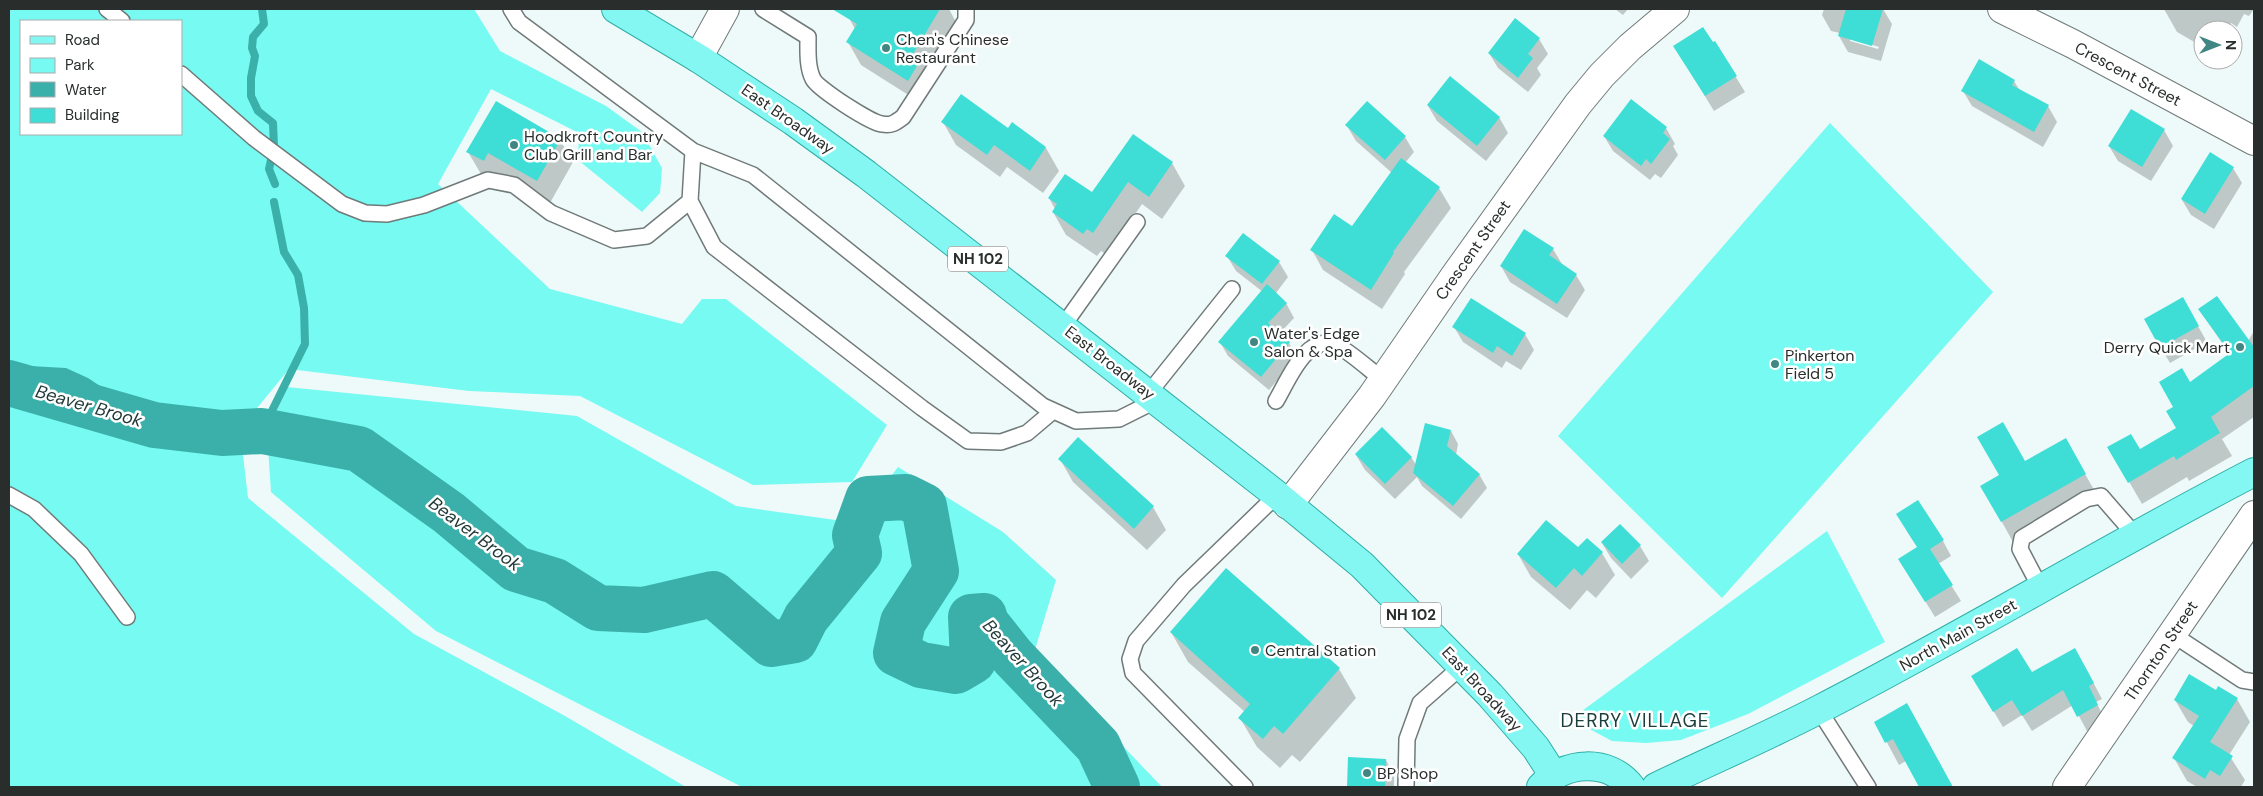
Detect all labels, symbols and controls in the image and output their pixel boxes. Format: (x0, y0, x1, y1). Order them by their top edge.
legend (20, 20, 182, 135)
north arrow (2193, 20, 2243, 70)
place label: Chen's Chinese Restaurant (896, 29, 1009, 68)
text: Road (65, 30, 100, 50)
street label: Crescent Street (2071, 37, 2185, 111)
text: N (2222, 40, 2240, 50)
marker: Chen's Chinese Restaurant (880, 42, 892, 54)
text: Park (65, 55, 95, 75)
street label: East Broadway (737, 79, 839, 159)
text: Water (65, 80, 107, 100)
text: Building (65, 105, 120, 125)
place label: Hoodkroft Country Club Grill and Bar (524, 126, 664, 165)
marker: Hoodkroft Country Club Grill and Bar (508, 139, 520, 151)
street label: Crescent Street (1431, 196, 1515, 304)
road number: NH 102 (948, 246, 1008, 272)
street label: East Broadway (1061, 321, 1159, 405)
place label: Water's Edge Salon & Spa (1264, 323, 1360, 362)
marker: Water's Edge Salon & Spa (1248, 336, 1260, 348)
place label: Derry Quick Mart (2104, 337, 2230, 358)
marker: Derry Quick Mart (2234, 341, 2246, 353)
place label: Pinkerton Field 5 (1785, 345, 1855, 384)
marker: Pinkerton Field 5 (1769, 358, 1781, 370)
water label: Beaver Brook (33, 379, 146, 433)
water label: Beaver Brook (424, 491, 527, 577)
street label: North Main Street (1896, 594, 2020, 676)
street label: Thornton Street (2120, 597, 2202, 705)
road number: NH 102 (1381, 602, 1441, 628)
water label: Beaver Brook (977, 614, 1069, 712)
place label: Central Station (1265, 640, 1376, 661)
street label: East Broadway (1437, 642, 1527, 736)
marker: Central Station (1249, 644, 1261, 656)
district label: DERRY VILLAGE (1560, 708, 1710, 733)
place label: BP Shop (1377, 763, 1438, 784)
marker: BP Shop (1361, 767, 1373, 779)

